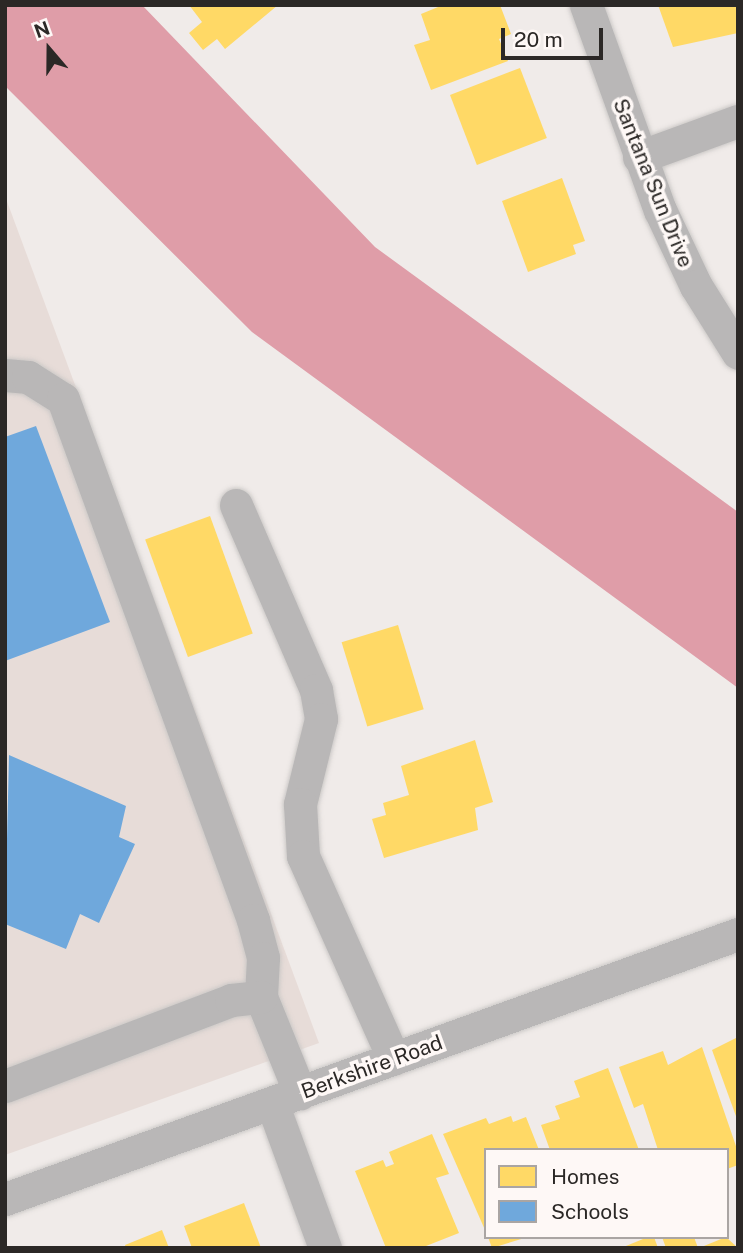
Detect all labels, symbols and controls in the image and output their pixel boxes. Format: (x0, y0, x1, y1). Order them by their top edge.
north arrow (14, 14, 84, 84)
scale bar (505, 14, 606, 58)
text: N (31, 16, 53, 42)
text: 20 m (514, 27, 563, 52)
street label: Santana Sun Drive (608, 95, 698, 271)
street label: Berkshire Road (298, 1030, 446, 1104)
legend (484, 1148, 729, 1239)
text: Homes (551, 1164, 619, 1189)
text: Schools (551, 1199, 629, 1224)

